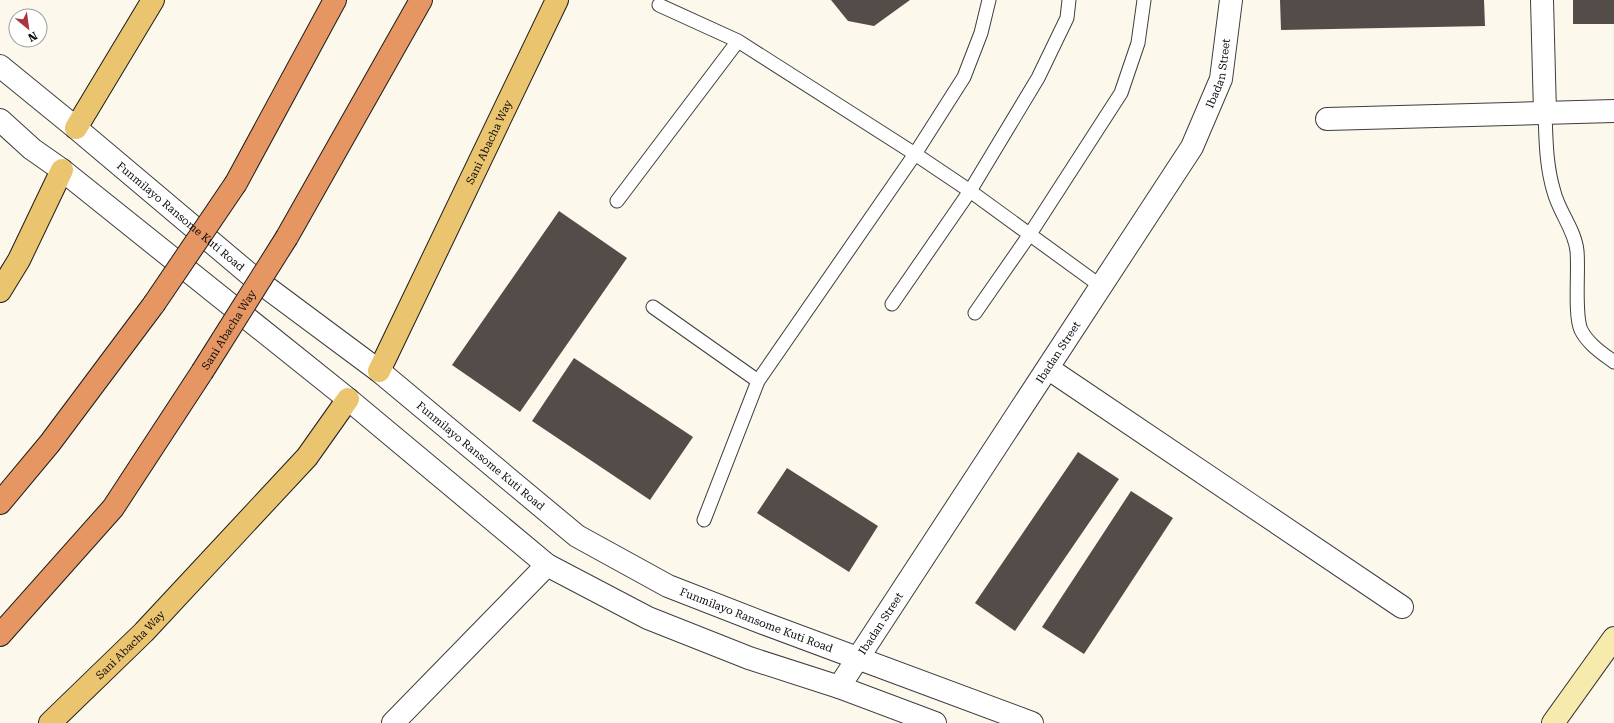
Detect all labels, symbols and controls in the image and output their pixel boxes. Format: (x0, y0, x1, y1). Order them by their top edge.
north arrow (8, 8, 48, 48)
text: N (25, 29, 39, 44)
street label: Ibadan Street (1203, 38, 1233, 110)
street label: Sani Abacha Way (464, 98, 515, 186)
street label: Funmilayo Ransome Kuti Road (114, 159, 247, 274)
street label: Sani Abacha Way (199, 287, 259, 372)
street label: Ibadan Street (1033, 319, 1083, 386)
street label: Funmilayo Ransome Kuti Road (414, 399, 547, 513)
street label: Funmilayo Ransome Kuti Road (678, 585, 835, 655)
street label: Ibadan Street (856, 590, 906, 657)
street label: Sani Abacha Way (93, 608, 168, 682)

